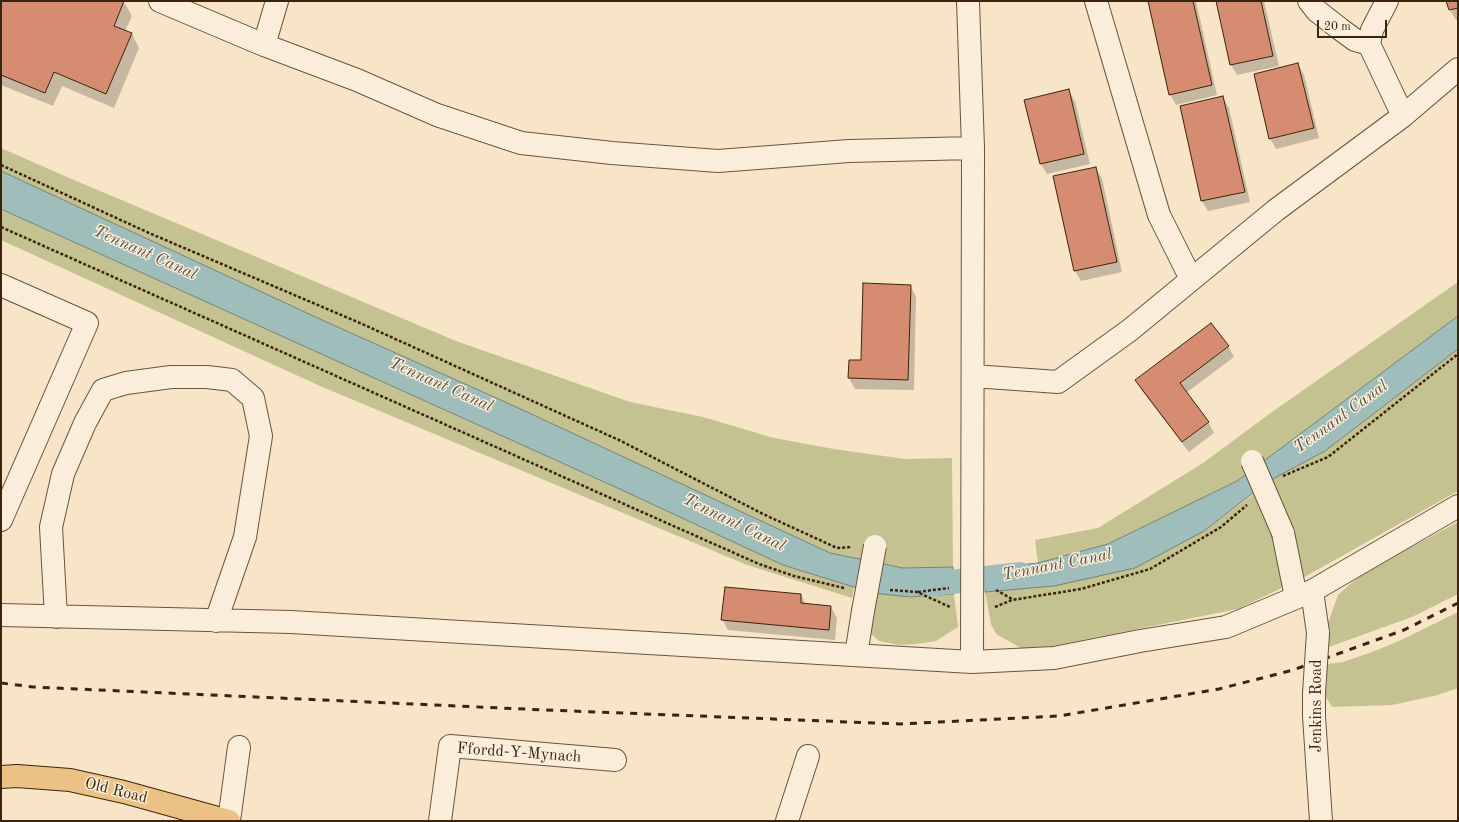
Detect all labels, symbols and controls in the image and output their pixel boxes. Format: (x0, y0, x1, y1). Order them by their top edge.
scale bar (1319, 12, 1389, 38)
text: 20 m (1324, 21, 1351, 33)
water label: Tennant Canal (90, 221, 200, 285)
water label: Tennant Canal (386, 353, 496, 417)
water label: Tennant Canal (1290, 376, 1392, 458)
water label: Tennant Canal (679, 489, 789, 557)
water label: Tennant Canal (1000, 544, 1114, 586)
street label: Jenkins Road (1307, 660, 1327, 752)
street label: Ffordd-Y-Mynach (456, 739, 582, 767)
street label: Old Road (83, 774, 149, 808)

